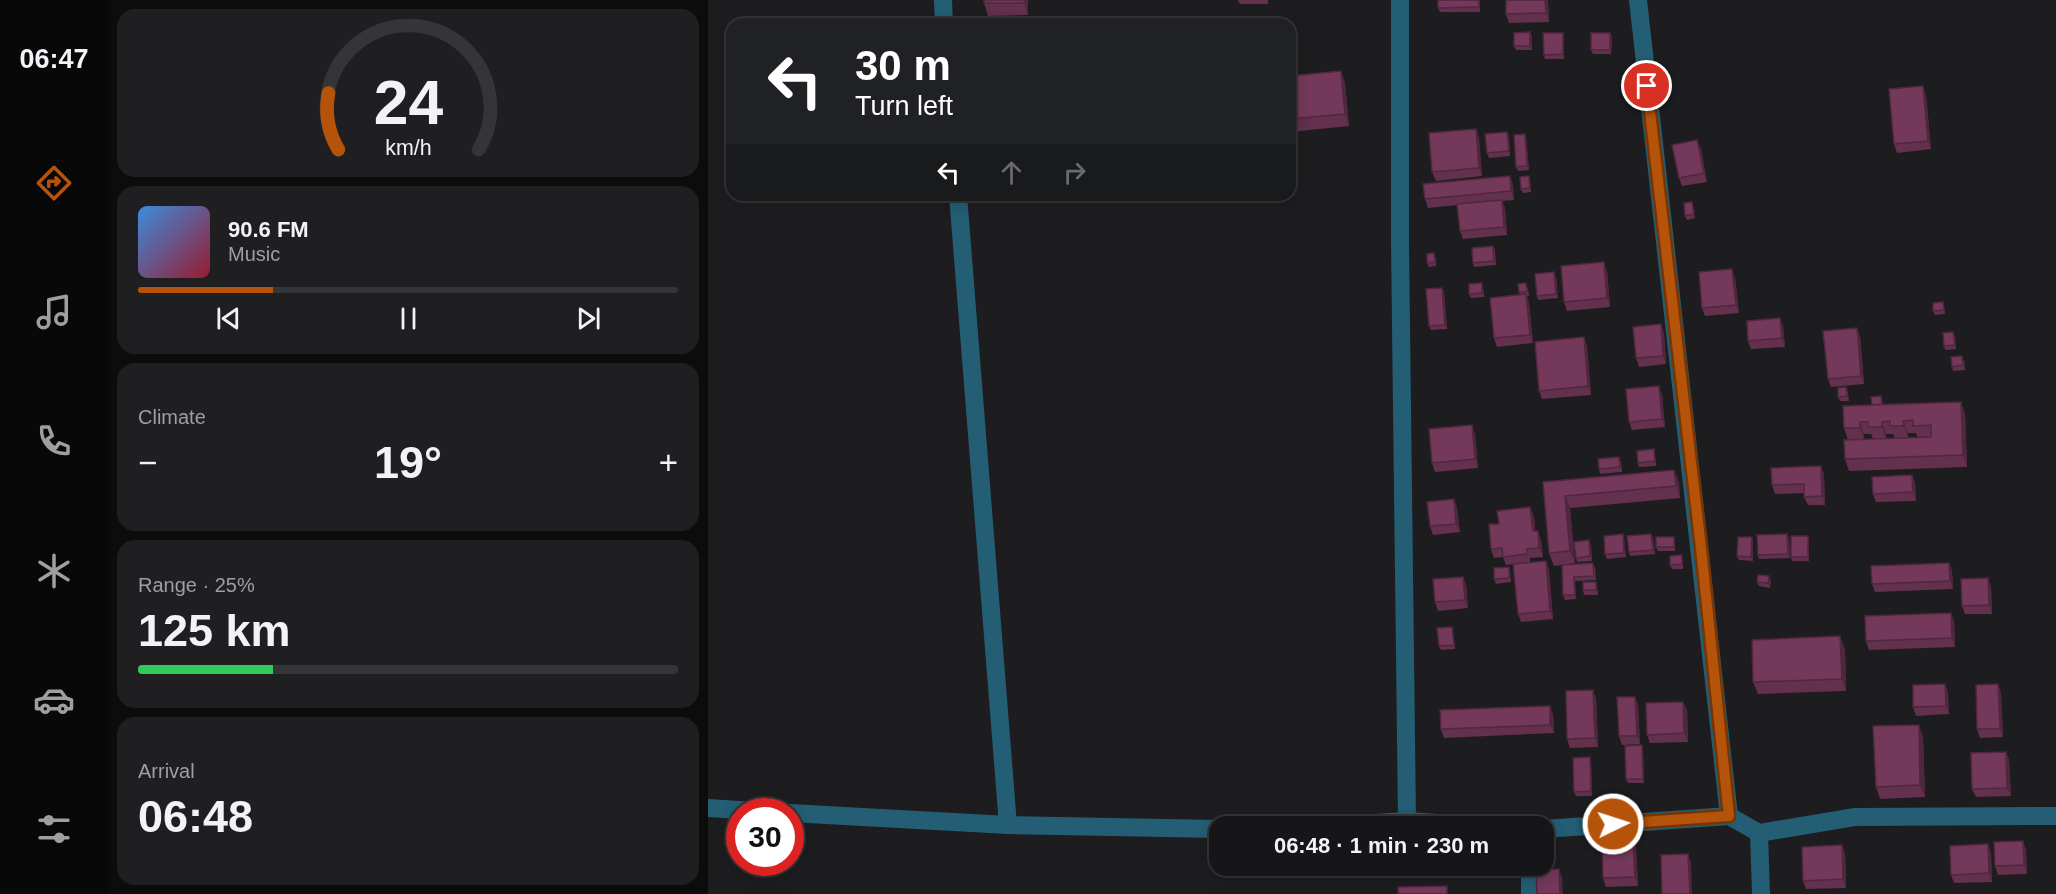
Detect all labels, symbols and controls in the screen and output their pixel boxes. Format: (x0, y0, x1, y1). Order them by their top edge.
icon: left (756, 42, 834, 120)
text: 30 m (855, 42, 951, 89)
text: 06:47 (19, 44, 89, 74)
pin (1621, 60, 1672, 111)
text: 24 (373, 68, 443, 137)
icon: arrive (1630, 69, 1663, 102)
text: Turn left (855, 91, 953, 121)
text: km/h (385, 136, 431, 160)
icon: left (932, 156, 965, 189)
icon: ahead (995, 156, 1028, 189)
icon: right (1058, 156, 1091, 189)
icon: directions (33, 162, 75, 204)
text: 90.6 FM (228, 217, 309, 242)
text: Music (228, 243, 280, 265)
icon: music (33, 291, 75, 333)
icon: previous (212, 302, 245, 335)
icon: pause (392, 302, 425, 335)
icon: next (572, 302, 605, 335)
text: Climate (138, 406, 206, 428)
icon: phone (33, 420, 75, 462)
text: 19° (374, 437, 442, 488)
text: − (138, 444, 157, 481)
text: + (659, 444, 678, 481)
icon: climate (33, 550, 75, 592)
text: Range · 25% (138, 574, 255, 596)
text: 125 km (138, 605, 291, 656)
icon: car (33, 679, 75, 721)
text: Arrival (138, 760, 195, 782)
text: 06:48 (138, 791, 253, 842)
position arrow (1581, 792, 1645, 856)
speed limit sign: 30 (726, 798, 804, 876)
icon: filters (33, 808, 75, 850)
text: 06:48 · 1 min · 230 m (1274, 833, 1489, 858)

